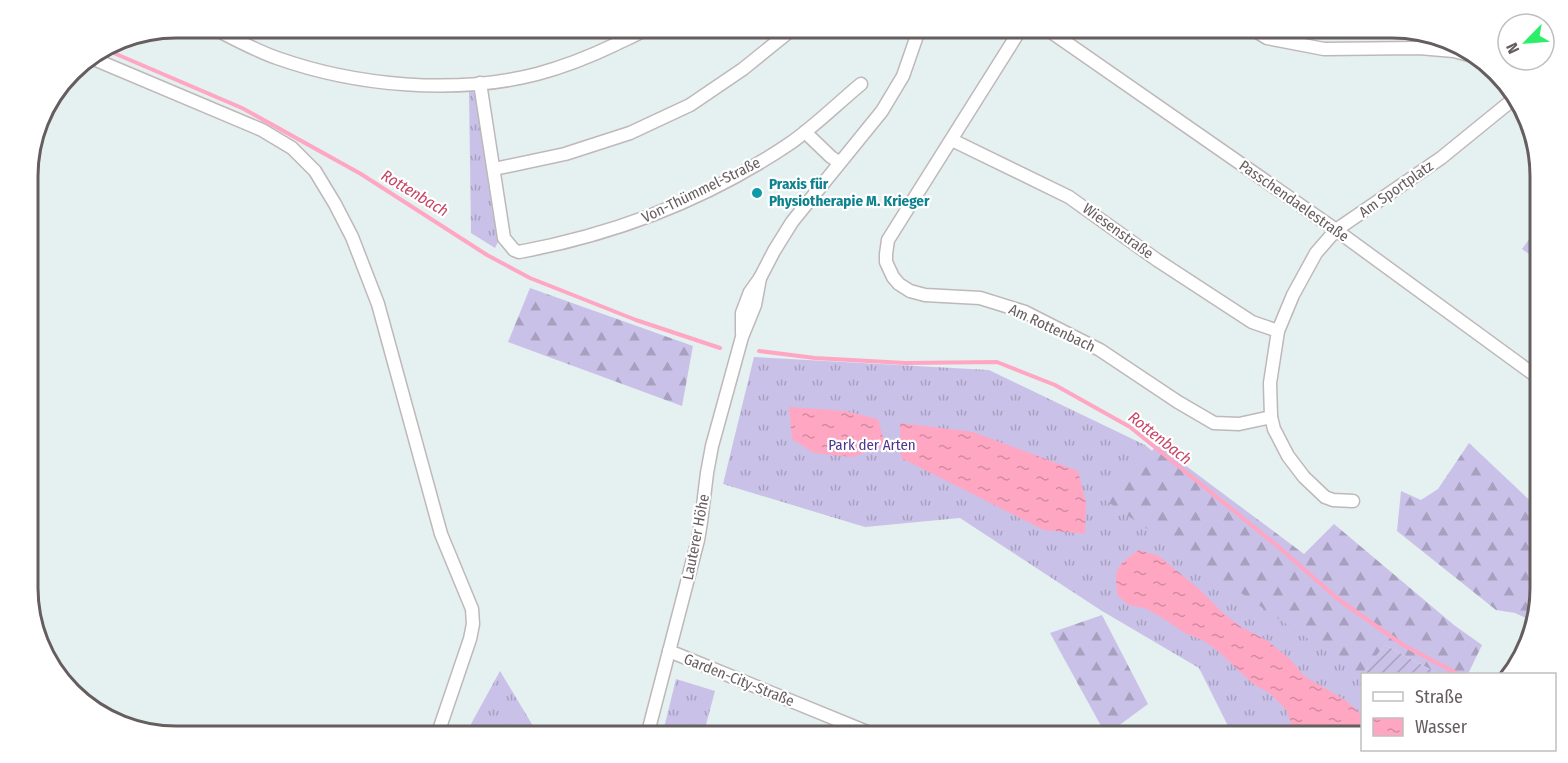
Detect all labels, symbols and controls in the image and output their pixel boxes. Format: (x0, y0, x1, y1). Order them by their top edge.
north arrow (1496, 12, 1556, 72)
text: N (1502, 40, 1523, 56)
street label: Von-Thümmel-Straße (639, 153, 763, 227)
street label: Passchendaelestraße (1236, 156, 1352, 246)
street label: Am Sportplatz (1355, 157, 1437, 221)
water label: Rottenbach (378, 166, 452, 220)
place label: Praxis für Physiotherapie M. Krieger (769, 175, 930, 210)
marker: Praxis für Physiotherapie M. Krieger (750, 186, 764, 200)
street label: Wiesenstraße (1079, 199, 1157, 263)
street label: Am Rottenbach (1006, 300, 1098, 356)
water label: Rottenbach (1125, 407, 1195, 469)
park label: Park der Arten (828, 436, 916, 454)
street label: Lauterer Höhe (679, 493, 713, 581)
street label: Garden-City-Straße (681, 650, 797, 710)
legend (1361, 673, 1556, 751)
text: Straße (1415, 686, 1463, 708)
text: Wasser (1415, 716, 1468, 738)

